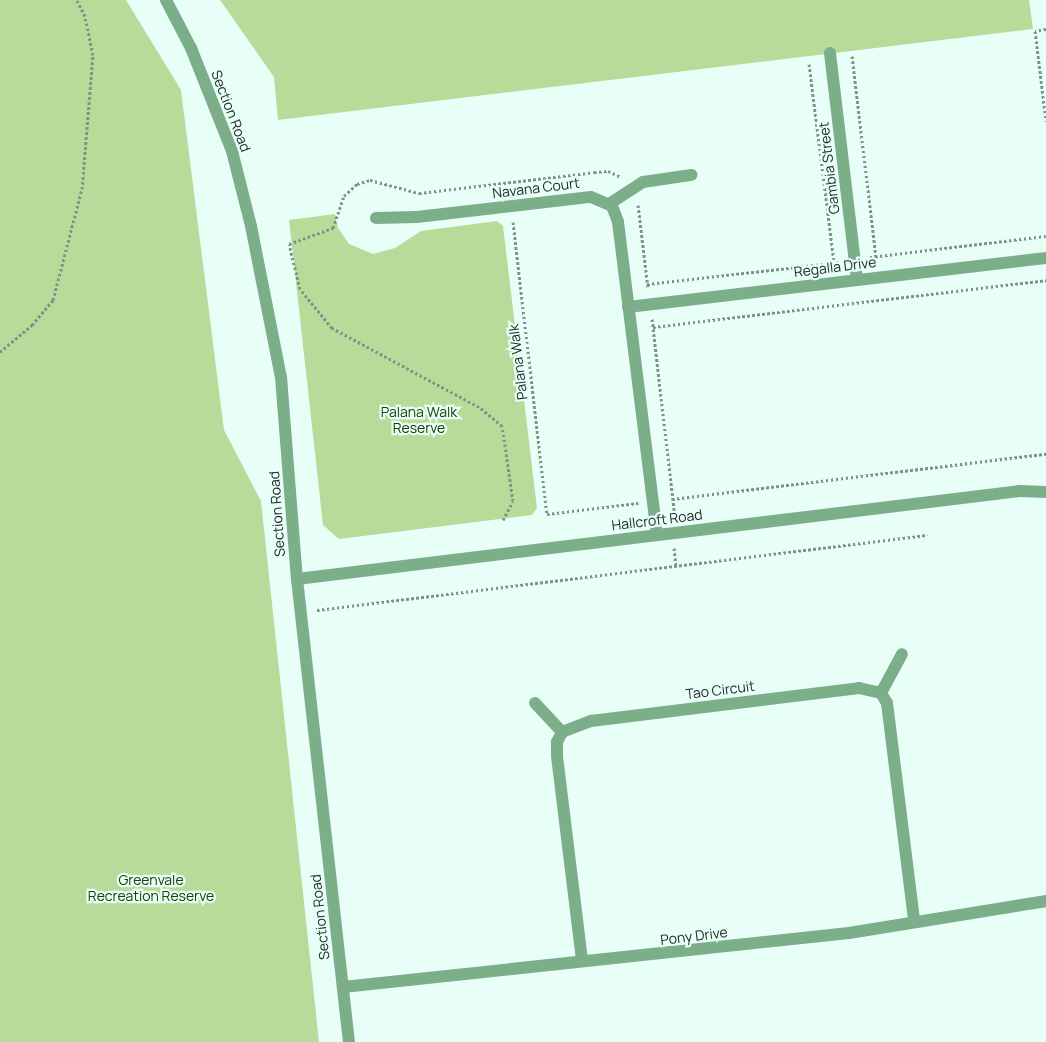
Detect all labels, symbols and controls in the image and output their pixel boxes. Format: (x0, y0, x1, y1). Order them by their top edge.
street label: Section Road (208, 68, 254, 154)
street label: Gambia Street (815, 121, 843, 215)
street label: Navana Court (491, 174, 581, 202)
street label: Regalla Drive (793, 254, 877, 280)
street label: Palana Walk (505, 323, 531, 401)
park label: Palana Walk Reserve (381, 404, 457, 437)
street label: Section Road (266, 471, 288, 557)
street label: Hallcroft Road (611, 506, 703, 534)
street label: Tao Circuit (685, 677, 755, 703)
park label: Greenvale Recreation Reserve (88, 872, 214, 904)
street label: Section Road (307, 873, 333, 961)
street label: Pony Drive (659, 924, 729, 948)

